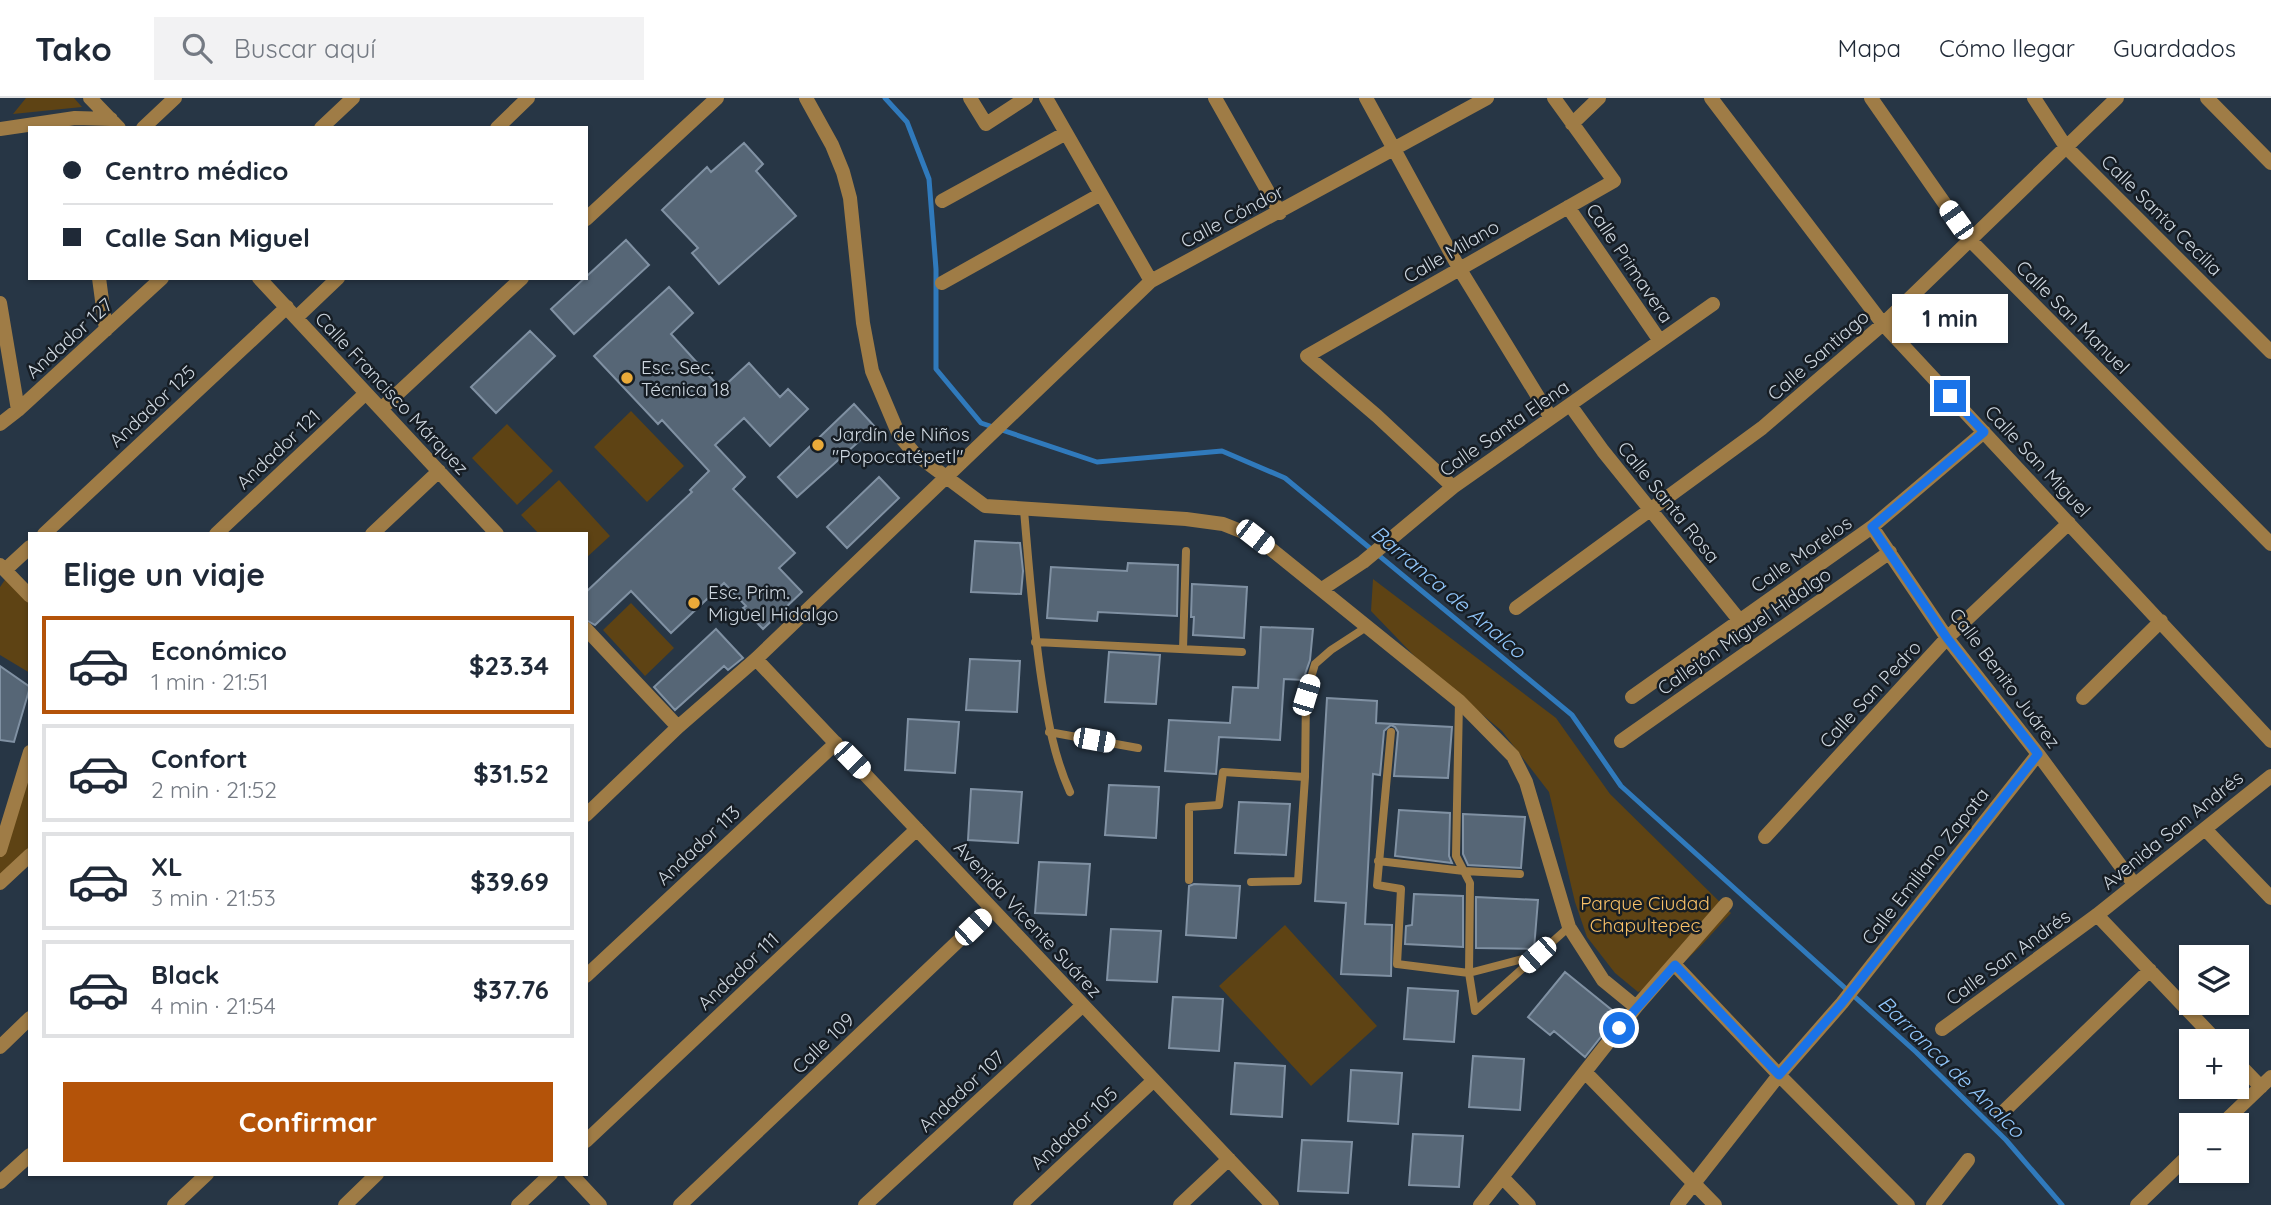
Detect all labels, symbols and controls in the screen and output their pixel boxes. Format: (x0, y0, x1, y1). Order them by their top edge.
search box (154, 17, 644, 80)
text: Tako (35, 28, 112, 69)
icon: search (178, 29, 216, 67)
text: Buscar aquí (234, 32, 376, 65)
text: Mapa (1838, 33, 1901, 63)
text: Cómo llegar (1939, 33, 2075, 63)
text: Guardados (2113, 33, 2236, 63)
street label: Calle Santa Cecilia (2096, 149, 2228, 281)
text: Centro médico (105, 154, 289, 187)
street label: Calle Cóndor (1176, 178, 1288, 253)
car (1936, 197, 1977, 243)
street label: Calle Primavera (1581, 199, 1679, 327)
street label: Calle Milano (1399, 214, 1503, 288)
text: Calle San Miguel (105, 221, 310, 254)
street label: Calle San Manuel (2011, 255, 2135, 379)
street label: Andador 127 (21, 293, 118, 383)
callout: 1 min (1892, 294, 2008, 344)
street label: Calle Santiago (1762, 304, 1874, 406)
text: 1 min (1922, 304, 1978, 333)
street label: Calle Francisco Márquez (310, 306, 474, 480)
place label: Esc. Sec. Técnica 18 (641, 355, 730, 401)
street label: Andador 125 (104, 360, 200, 452)
marker: Esc. Sec. Técnica 18 (619, 370, 635, 386)
street label: Calle Santa Elena (1434, 374, 1574, 482)
route end (1934, 380, 1966, 412)
street label: Calle San Miguel (1980, 400, 2096, 522)
street label: Andador 121 (231, 404, 325, 494)
place label: Jardín de Niños "Popocatépetl" (832, 422, 970, 468)
street label: Calle Santa Rosa (1613, 436, 1725, 568)
marker: Jardín de Niños "Popocatépetl" (810, 437, 826, 453)
street label: Calle Morelos (1746, 510, 1856, 598)
car (1232, 516, 1279, 558)
water label: Barranca de Analco (1366, 519, 1532, 664)
text: Elige un viaje (63, 554, 265, 594)
street label: Callejón Miguel Hidalgo (1653, 562, 1835, 700)
place label: Esc. Prim. Miguel Hidalgo (708, 580, 839, 626)
marker: Esc. Prim. Miguel Hidalgo (686, 595, 702, 611)
street label: Calle Benito Juárez (1944, 603, 2066, 753)
icon: car (67, 634, 130, 697)
text: Económico (151, 634, 287, 667)
street label: Calle San Pedro (1814, 635, 1926, 753)
text: $23.34 (469, 649, 549, 682)
text: 1 min · 21:51 (151, 667, 269, 696)
car (1290, 672, 1323, 718)
car (1072, 726, 1117, 754)
car (830, 738, 875, 782)
icon: car (67, 742, 130, 805)
text: Confort (151, 742, 248, 775)
text: $31.52 (473, 757, 549, 790)
street label: Avenida San Andrés (2096, 765, 2248, 895)
text: 2 min · 21:52 (151, 775, 277, 804)
street label: Calle Emiliano Zapata (1856, 783, 1994, 949)
street label: Andador 113 (651, 800, 745, 890)
street label: Avenida Vicente Suárez (949, 835, 1107, 1003)
icon: car (67, 850, 130, 913)
text: XL (151, 850, 183, 883)
text: $39.69 (470, 865, 549, 898)
text: 3 min · 21:53 (151, 883, 276, 912)
park label: Parque Ciudad Chapultepec (1580, 891, 1710, 937)
street label: Calle San Andrés (1941, 904, 2075, 1010)
car (951, 905, 996, 949)
street label: Andador 111 (692, 927, 784, 1015)
car (1515, 933, 1560, 977)
map controls (2179, 945, 2249, 1183)
button: layers (2179, 945, 2249, 1015)
icon: car (67, 958, 130, 1021)
text: Black (151, 958, 220, 991)
text: $37.76 (473, 973, 549, 1006)
water label: Barranca de Analco (1873, 990, 2031, 1144)
text: 4 min · 21:54 (151, 991, 276, 1020)
street label: Calle 109 (787, 1008, 859, 1078)
route start (1603, 1012, 1635, 1044)
button: + (2179, 1029, 2249, 1099)
street label: Andador 107 (913, 1045, 1009, 1137)
button: Confirmar (63, 1082, 553, 1162)
street label: Andador 105 (1025, 1082, 1123, 1174)
button: − (2179, 1113, 2249, 1183)

